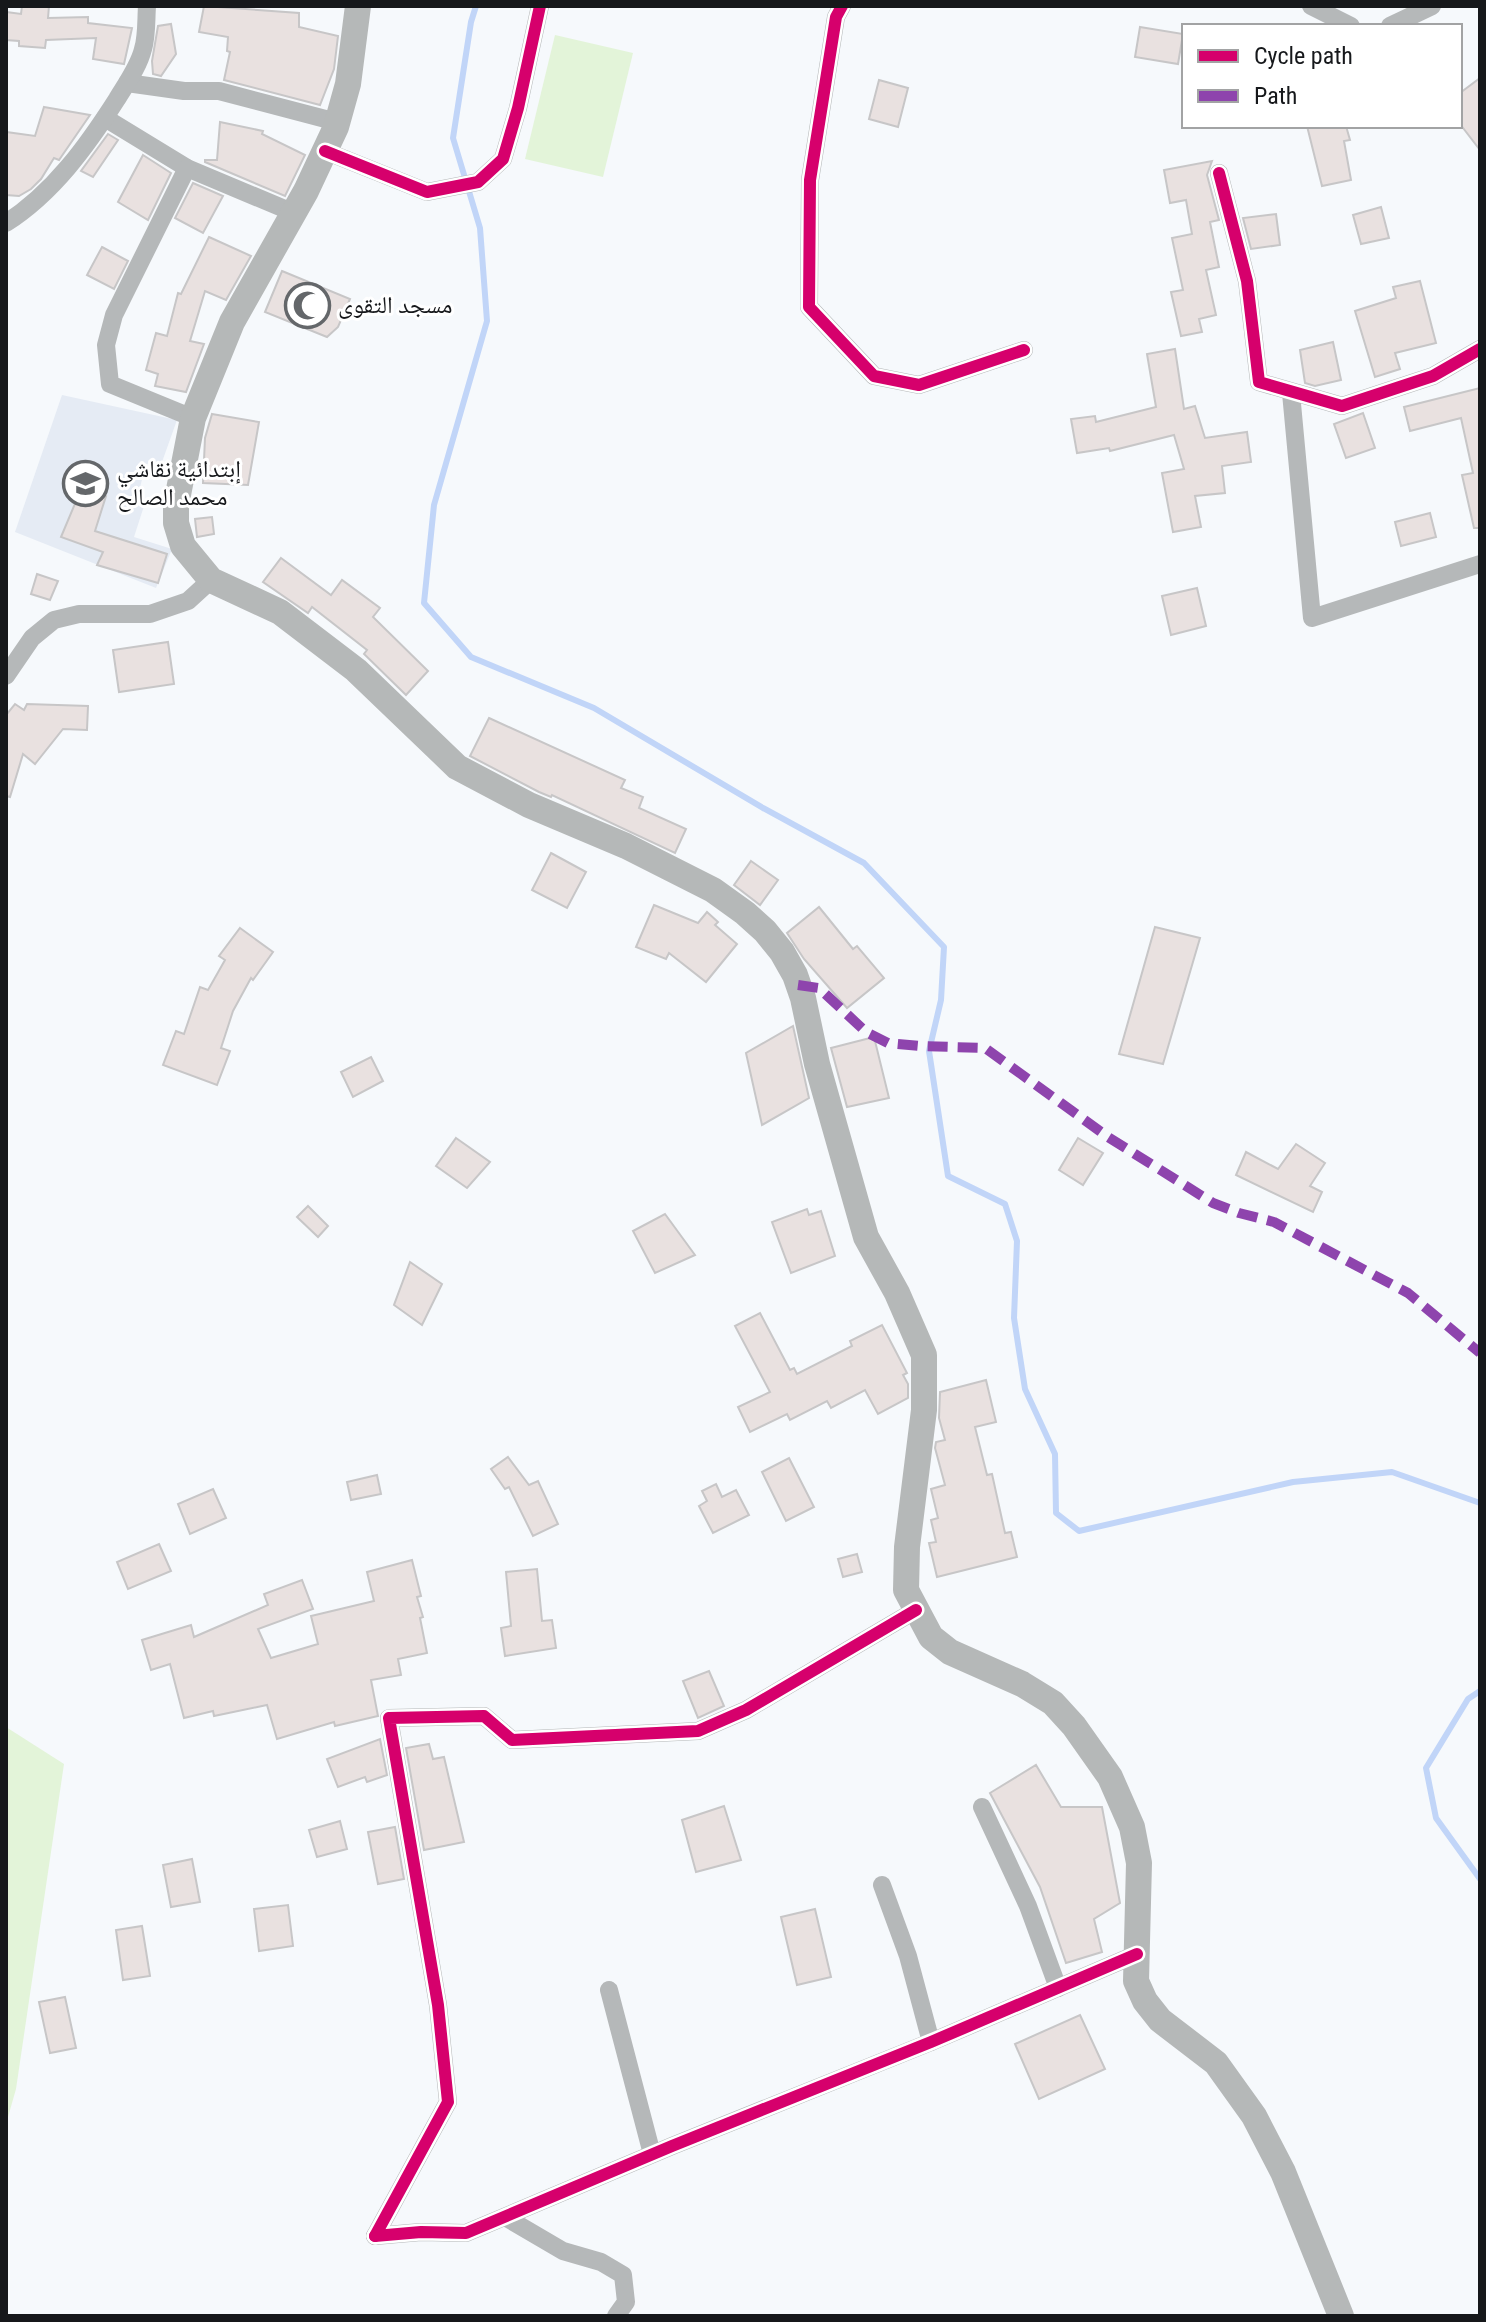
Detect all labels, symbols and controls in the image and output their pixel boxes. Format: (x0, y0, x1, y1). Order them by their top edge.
legend (1182, 24, 1462, 128)
text: Cycle path (1254, 42, 1353, 70)
text: Path (1254, 82, 1297, 110)
mosque icon: مسجد التقوى (283, 281, 331, 329)
place label: مسجد التقوى (338, 291, 453, 319)
place label: إبتدائية نقاشي محمد الصالح (117, 455, 241, 512)
school or university icon: إبتدائية نقاشي محمد الصالح (62, 459, 110, 507)

